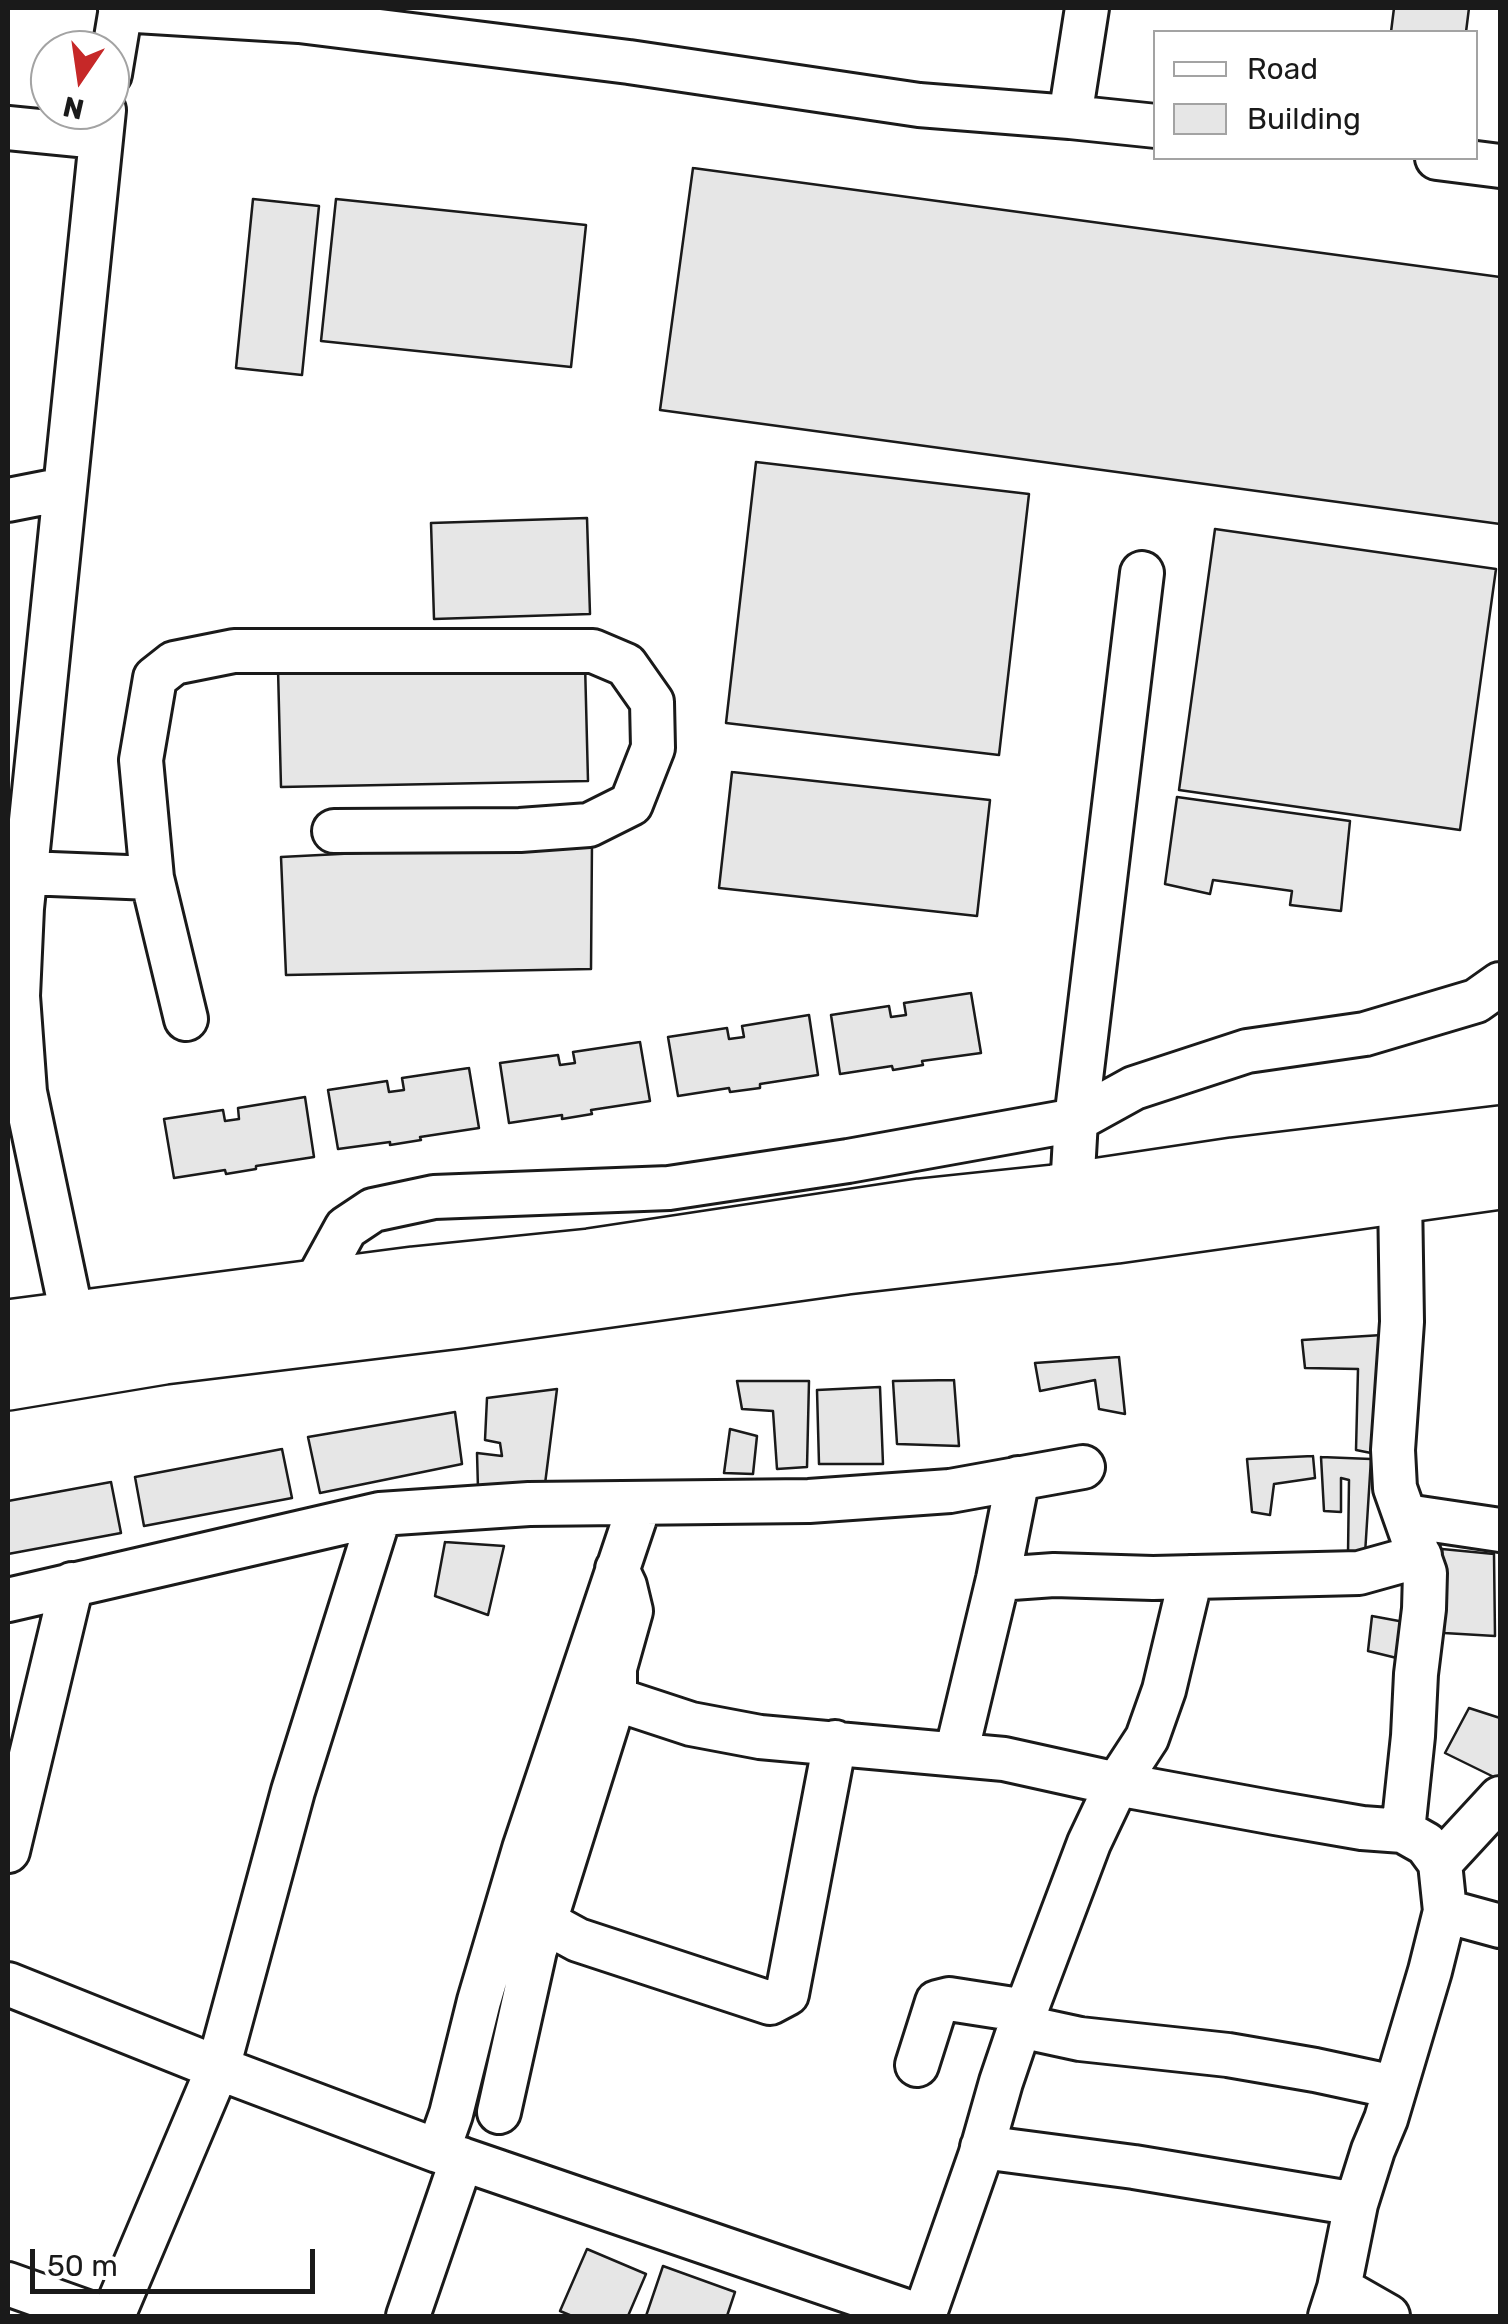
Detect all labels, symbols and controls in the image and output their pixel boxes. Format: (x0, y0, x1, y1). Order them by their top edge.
north arrow (30, 30, 130, 130)
legend (1153, 30, 1478, 160)
text: Road (1247, 51, 1318, 87)
text: N (60, 89, 87, 126)
text: Building (1247, 101, 1361, 137)
scale bar (35, 2229, 320, 2291)
text: 50 m (47, 2248, 118, 2284)

